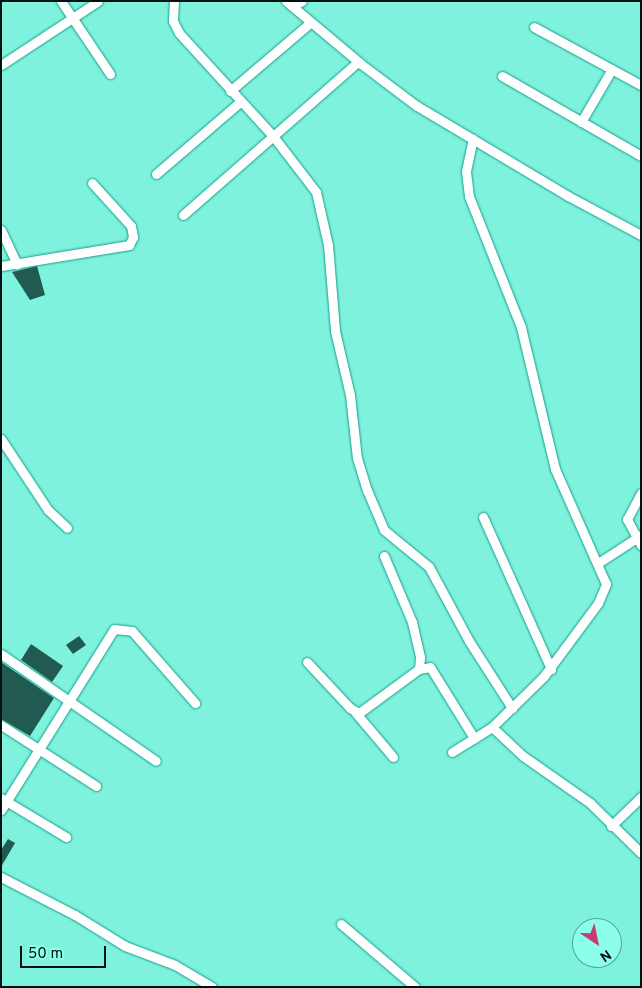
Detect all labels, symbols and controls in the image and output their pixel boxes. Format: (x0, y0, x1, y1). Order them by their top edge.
north arrow (572, 918, 622, 968)
scale bar (22, 936, 109, 968)
text: 50 m (28, 945, 63, 964)
text: N (596, 945, 614, 965)

